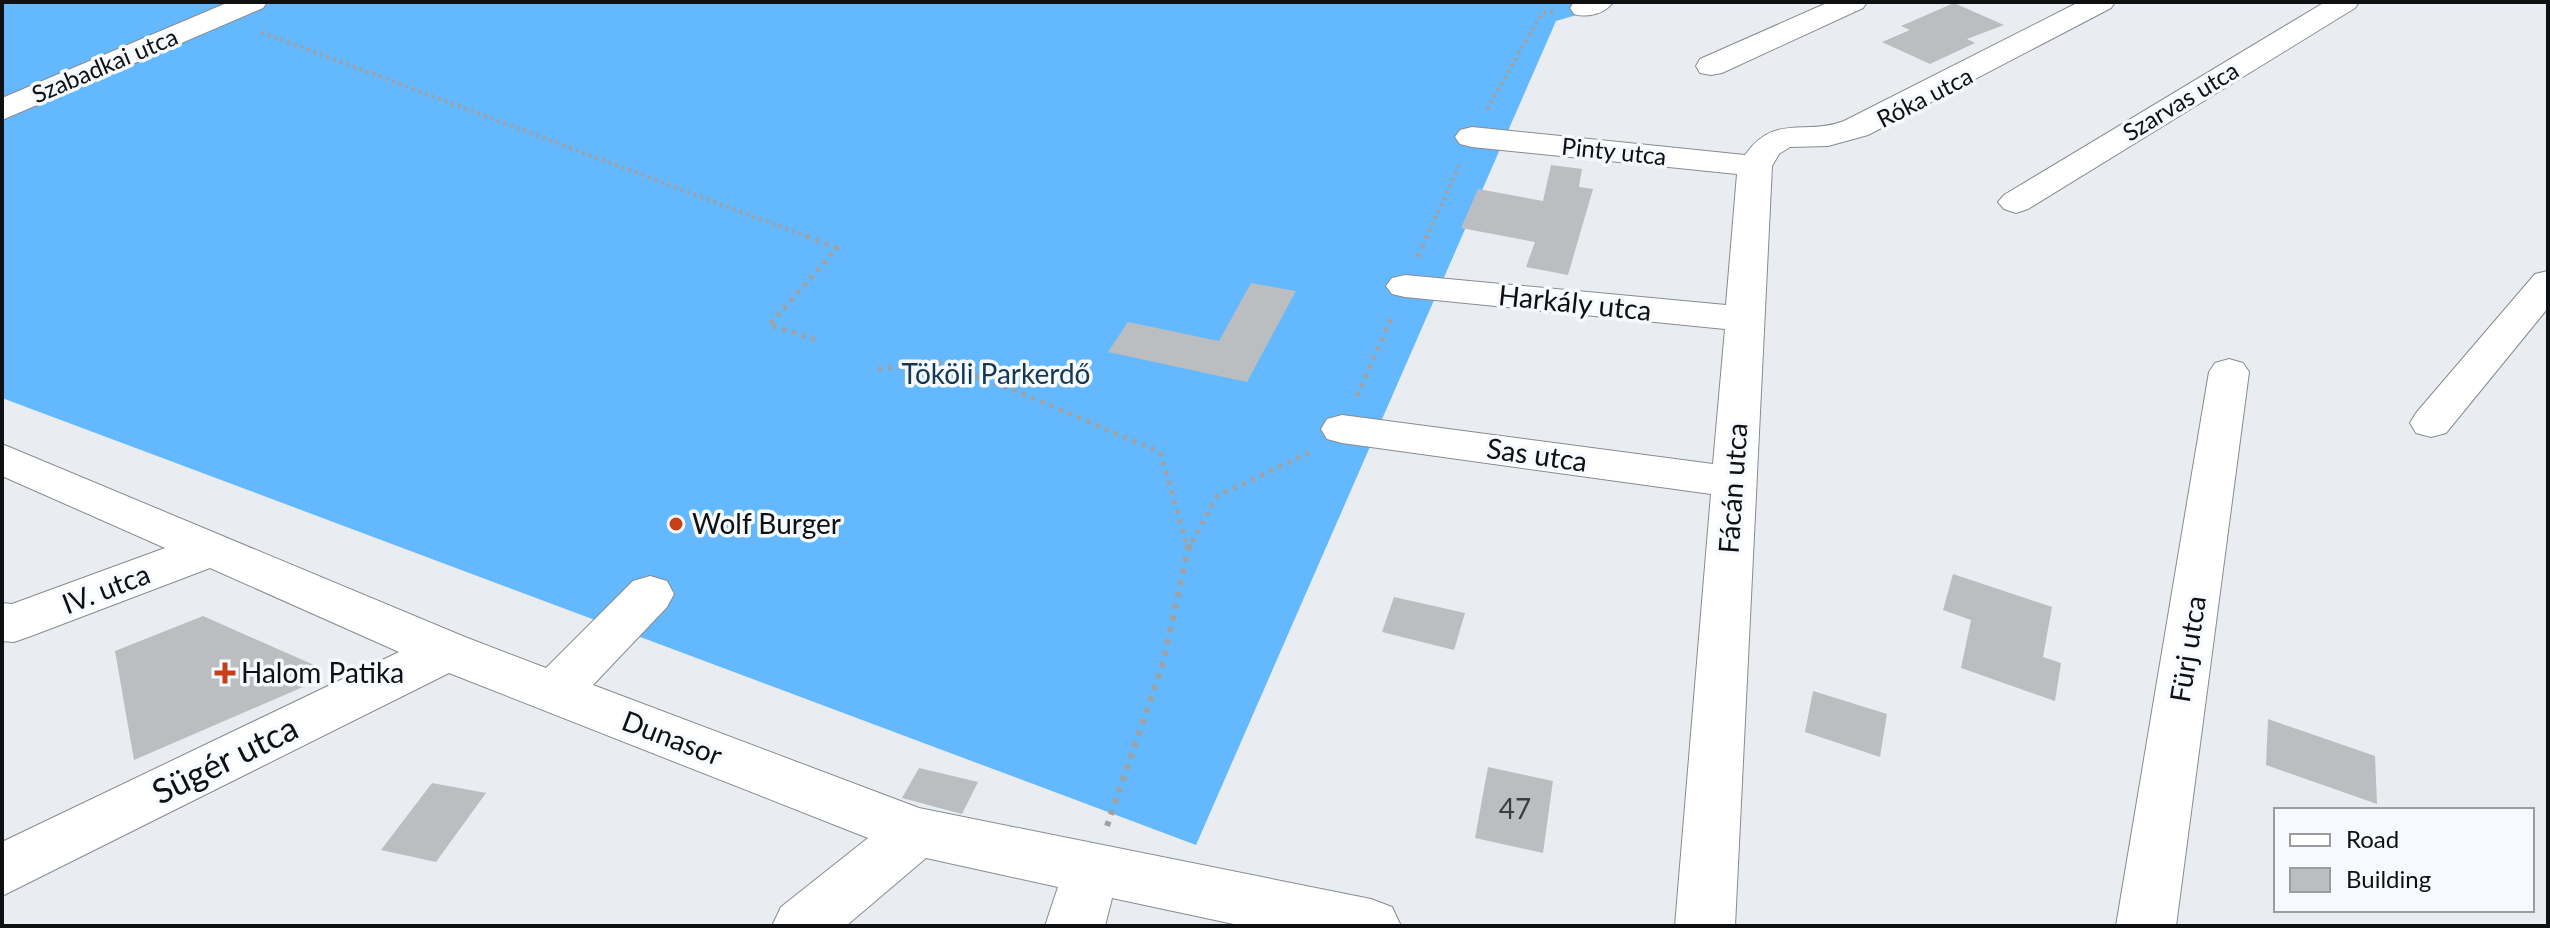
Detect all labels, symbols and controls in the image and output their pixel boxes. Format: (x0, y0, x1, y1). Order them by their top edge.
street label: Szabadkai utca (27, 21, 182, 108)
street label: Szarvas utca (2117, 55, 2243, 147)
street label: Róka utca (1872, 60, 1977, 133)
street label: Pinty utca (1560, 131, 1668, 170)
street label: Harkály utca (1497, 277, 1653, 327)
park label: Tököli Parkerdő (902, 356, 1090, 390)
street label: Fácán utca (1710, 422, 1754, 554)
street label: Sas utca (1485, 430, 1590, 478)
place label: Wolf Burger (692, 506, 841, 540)
marker: Wolf Burger (667, 515, 685, 533)
street label: IV. utca (57, 556, 154, 620)
street label: Fürj utca (2162, 593, 2212, 705)
place label: Halom Patika (241, 655, 404, 689)
marker: Halom Patika (216, 664, 234, 682)
street label: Dunasor (618, 702, 727, 772)
street label: Sügér utca (145, 706, 304, 811)
house number: 47 (1499, 791, 1531, 825)
legend (2274, 808, 2534, 912)
text: Road (2346, 824, 2399, 853)
text: Building (2346, 864, 2431, 893)

